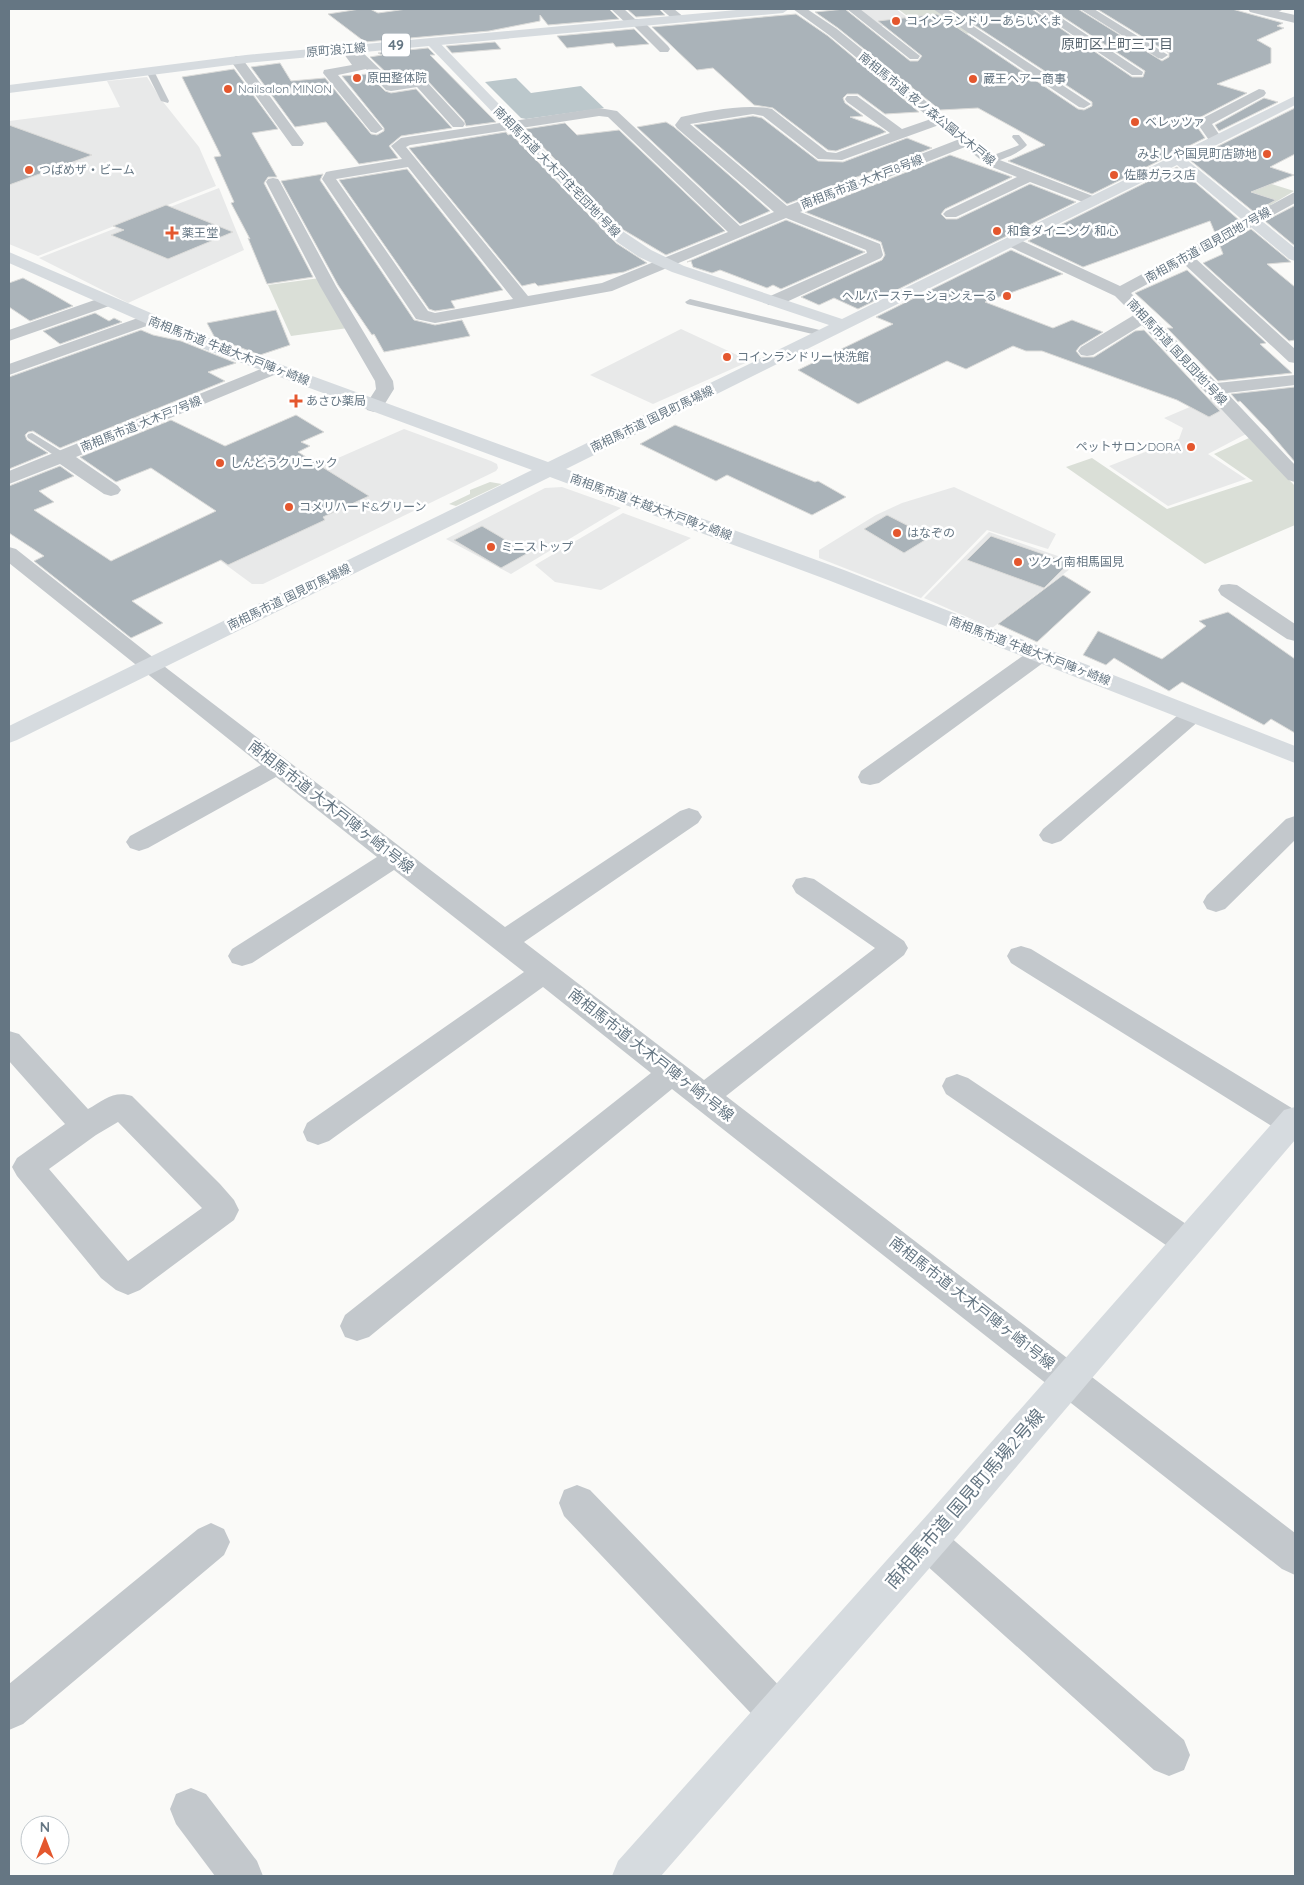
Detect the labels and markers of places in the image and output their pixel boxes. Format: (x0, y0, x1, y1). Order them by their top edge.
place label: コインランドリーあらいぐま (906, 13, 1062, 28)
marker: コインランドリーあらいぐま (890, 15, 902, 27)
place label: 原田整体院 (367, 70, 427, 85)
place label: 蔵王ヘアー商事 (983, 71, 1066, 86)
marker: 原田整体院 (351, 72, 363, 84)
marker: 蔵王ヘアー商事 (967, 73, 979, 85)
place label: Nailsalon MINON (238, 81, 332, 96)
marker: Nailsalon MINON (222, 83, 234, 95)
place label: ベレッツァ (1145, 114, 1205, 129)
marker: ベレッツァ (1129, 116, 1141, 128)
place label: みよしや国見町店跡地 (1137, 146, 1257, 161)
marker: みよしや国見町店跡地 (1261, 148, 1273, 160)
place label: つばめザ・ビーム (39, 162, 135, 177)
marker: つばめザ・ビーム (23, 164, 35, 176)
place label: 佐藤ガラス店 (1124, 167, 1196, 182)
marker: 佐藤ガラス店 (1108, 169, 1120, 181)
place label: 和食ダイニング 和心 (1007, 223, 1118, 238)
place label: 薬王堂 (182, 225, 218, 240)
marker: 和食ダイニング 和心 (991, 225, 1003, 237)
marker: 薬王堂 (166, 227, 178, 239)
place label: ヘルパーステーションえーる (842, 288, 997, 303)
marker: ヘルパーステーションえーる (1001, 290, 1013, 302)
place label: コインランドリー快洗館 (737, 349, 869, 364)
marker: コインランドリー快洗館 (721, 351, 733, 363)
place label: あさひ薬局 (306, 393, 366, 408)
marker: あさひ薬局 (290, 395, 302, 407)
place label: ペットサロンDORA (1075, 439, 1181, 454)
marker: ペットサロンDORA (1185, 441, 1197, 453)
place label: しんどうクリニック (230, 455, 338, 470)
marker: しんどうクリニック (214, 457, 226, 469)
place label: コメリハード&グリーン (299, 499, 427, 514)
marker: コメリハード&グリーン (283, 501, 295, 513)
place label: はなぞの (907, 525, 955, 540)
marker: はなぞの (891, 527, 903, 539)
place label: ミニストップ (501, 539, 573, 554)
marker: ミニストップ (485, 541, 497, 553)
place label: ツクイ南相馬国見 (1028, 554, 1124, 569)
marker: ツクイ南相馬国見 (1012, 556, 1024, 568)

